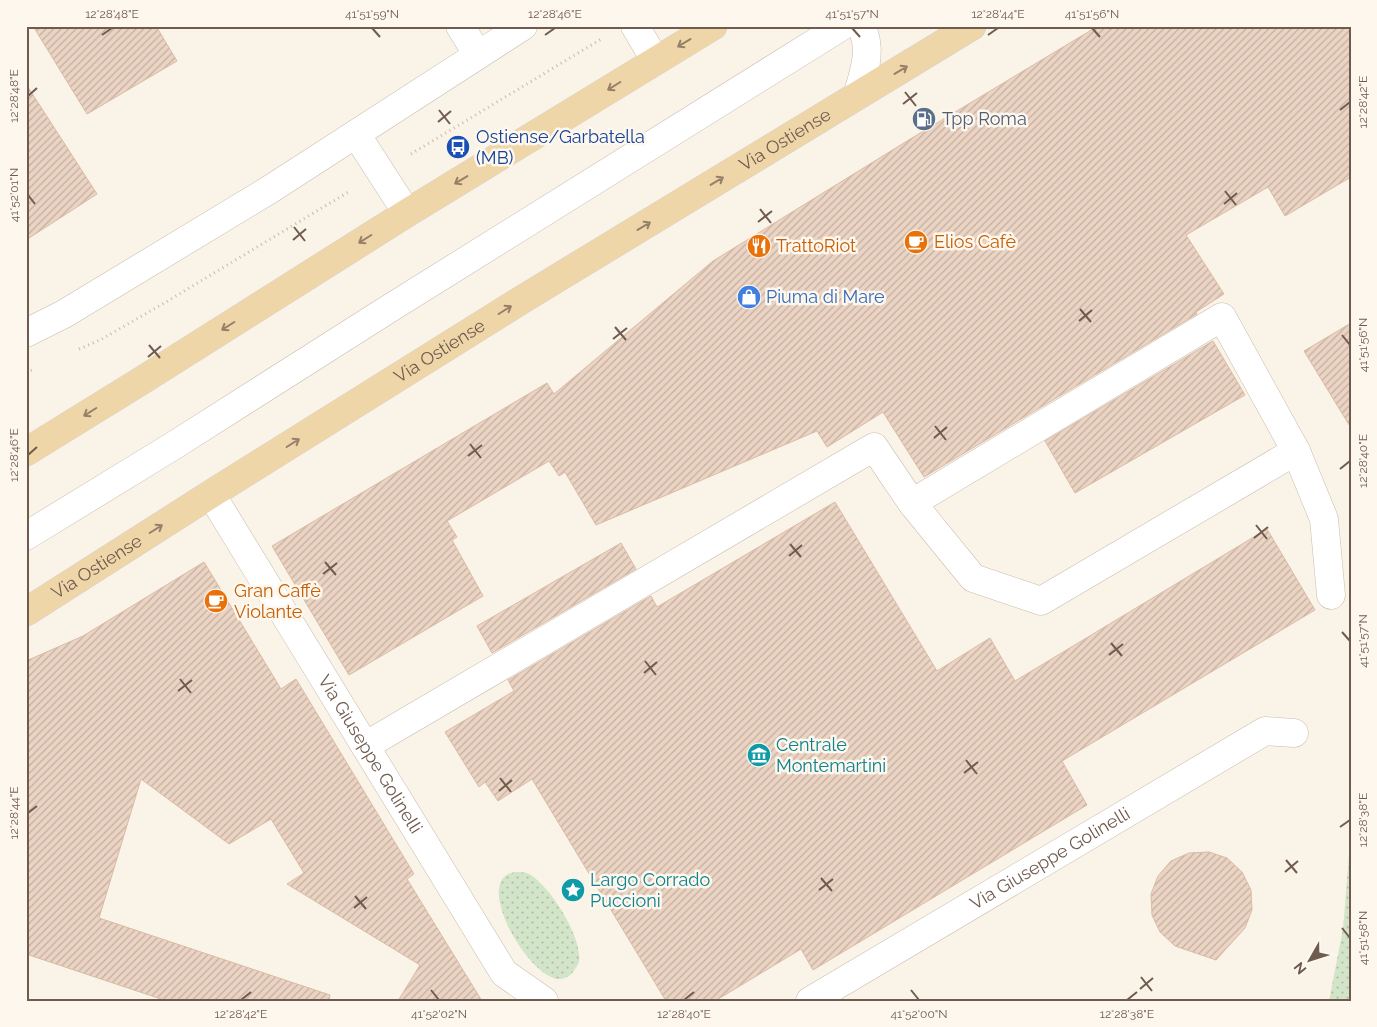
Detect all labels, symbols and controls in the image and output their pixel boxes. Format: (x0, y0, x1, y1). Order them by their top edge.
text: 12°28'48"E (85, 7, 139, 21)
text: 41°51'59"N (345, 7, 399, 21)
text: 12°28'46"E (528, 7, 582, 21)
text: 41°51'57"N (825, 7, 879, 21)
text: 12°28'44"E (971, 7, 1025, 21)
text: 41°51'56"N (1065, 7, 1119, 21)
one-way arrow (677, 39, 691, 49)
one-way arrow (893, 64, 907, 74)
text: 12°28'48"E (7, 69, 21, 123)
text: 12°28'42"E (1356, 76, 1370, 128)
one-way arrow (608, 82, 622, 92)
street label: Via Ostiense (735, 103, 835, 175)
fuel station icon: Tpp Roma (911, 106, 937, 132)
place label: Tpp Roma (942, 108, 1027, 129)
place label: Ostiense/Garbatella (MB) (476, 126, 645, 168)
bus stop icon: Ostiense/Garbatella (MB) (445, 134, 471, 160)
text: 41°52'01"N (7, 168, 21, 222)
one-way arrow (454, 176, 468, 186)
one-way arrow (710, 176, 724, 187)
one-way arrow (637, 220, 651, 230)
cafe icon: Elios Cafè (903, 229, 929, 255)
place label: Elios Cafè (934, 231, 1017, 252)
restaurant icon: TrattoRiot (746, 233, 772, 259)
one-way arrow (359, 234, 373, 244)
place label: TrattoRiot (776, 235, 856, 256)
shop icon: Piuma di Mare (736, 284, 762, 310)
place label: Piuma di Mare (766, 286, 885, 307)
one-way arrow (498, 305, 512, 315)
street label: Via Ostiense (390, 314, 489, 387)
text: 41°51'56"N (1356, 318, 1370, 372)
one-way arrow (221, 321, 235, 331)
one-way arrow (84, 408, 98, 418)
text: 12°28'46"E (7, 428, 21, 482)
text: 12°28'40"E (1356, 434, 1370, 488)
one-way arrow (286, 437, 300, 447)
one-way arrow (149, 524, 163, 535)
street label: Via Ostiense (47, 530, 146, 603)
place label: Gran Caffè Violante (234, 580, 321, 622)
cafe icon: Gran Caffè Violante (203, 588, 229, 614)
text: 41°51'57"N (1356, 614, 1370, 668)
street label: Via Giuseppe Golinelli (314, 671, 427, 837)
place label: Centrale Montemartini (776, 734, 886, 776)
museum icon: Centrale Montemartini (746, 742, 772, 768)
text: 12°28'44"E (7, 786, 21, 840)
text: 12°28'38"E (1356, 793, 1370, 847)
street label: Via Giuseppe Golinelli (966, 803, 1133, 914)
place label: Largo Corrado Puccioni (590, 869, 710, 911)
place icon: Largo Corrado Puccioni (560, 877, 586, 903)
text: 41°51'58"N (1356, 911, 1370, 965)
north arrow (1284, 934, 1334, 984)
text: N (1290, 959, 1309, 977)
text: 12°28'42"E (215, 1007, 267, 1021)
text: 41°52'02"N (411, 1007, 467, 1021)
text: 12°28'40"E (657, 1007, 711, 1021)
text: 41°52'00"N (891, 1007, 947, 1021)
text: 12°28'38"E (1100, 1007, 1154, 1021)

